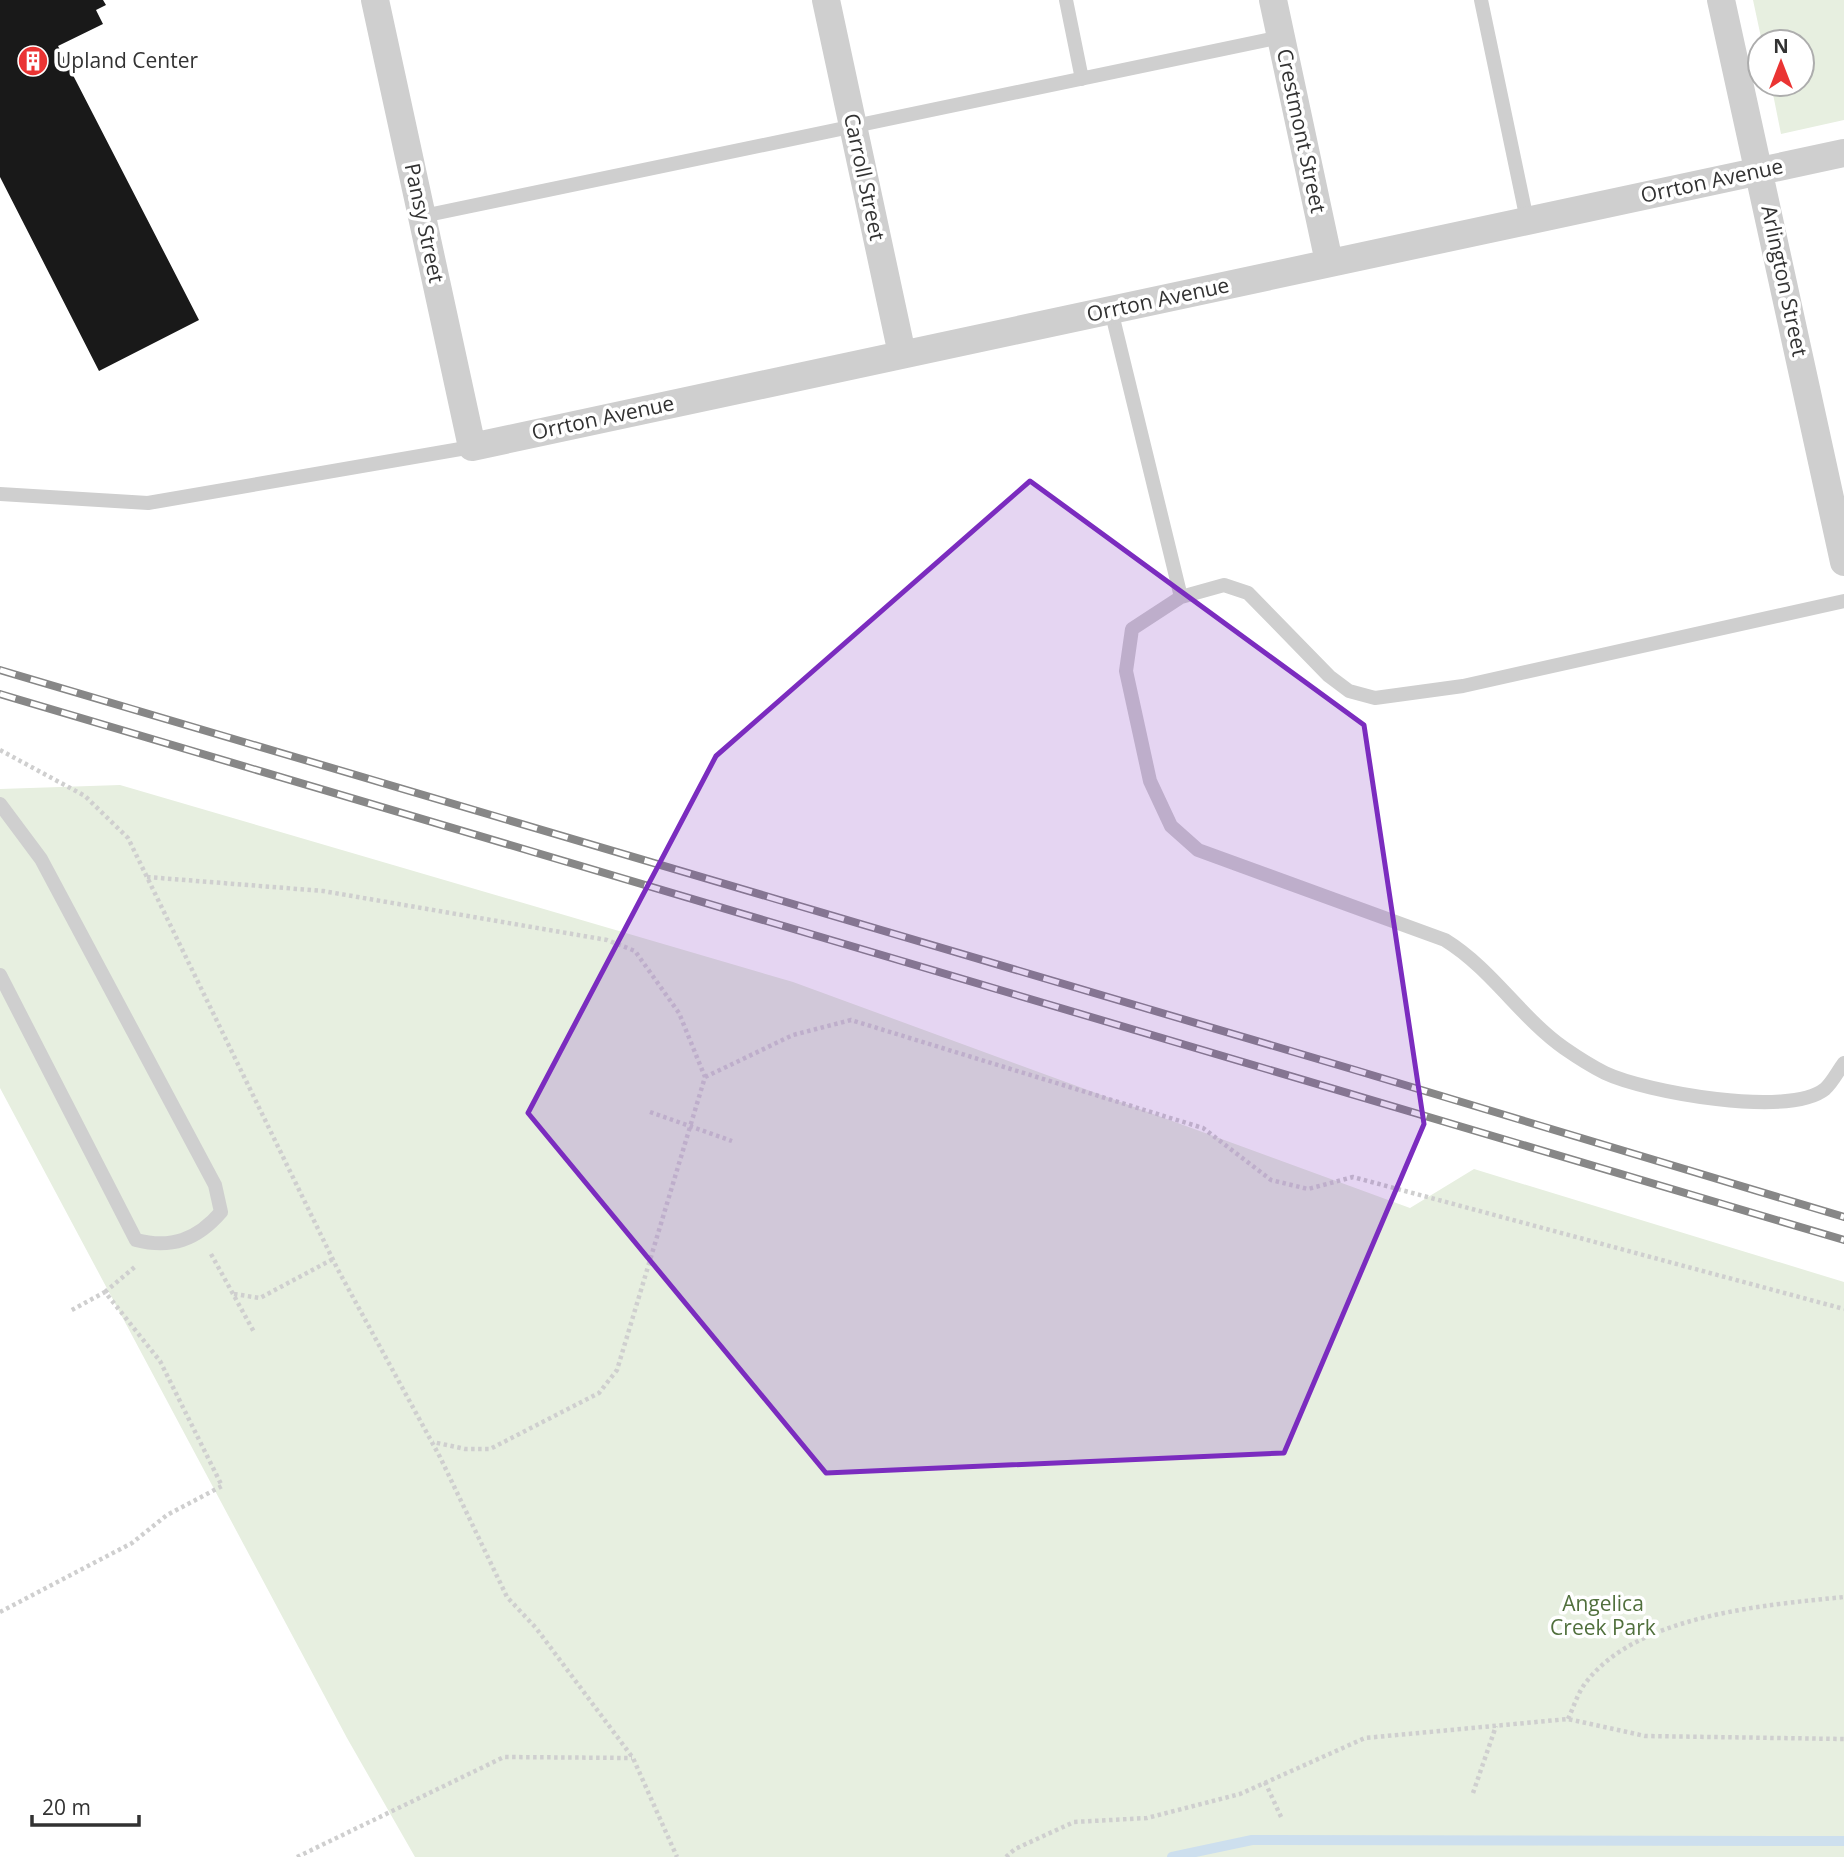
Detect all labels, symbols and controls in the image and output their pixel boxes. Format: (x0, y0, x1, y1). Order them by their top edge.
north arrow (1746, 28, 1816, 98)
text: N (1773, 33, 1789, 59)
building icon: Upland Center (16, 44, 50, 78)
place label: Upland Center (56, 46, 198, 74)
street label: Crestmont Street (1271, 46, 1333, 216)
street label: Carroll Street (838, 111, 892, 243)
street label: Orrton Avenue (1638, 151, 1786, 209)
street label: Pansy Street (399, 160, 451, 285)
street label: Arlington Street (1755, 203, 1815, 359)
street label: Orrton Avenue (1084, 270, 1232, 328)
street label: Orrton Avenue (529, 388, 677, 446)
park label: Angelica Creek Park (1550, 1589, 1656, 1641)
scale bar (32, 1784, 138, 1828)
text: 20 m (42, 1793, 91, 1821)

